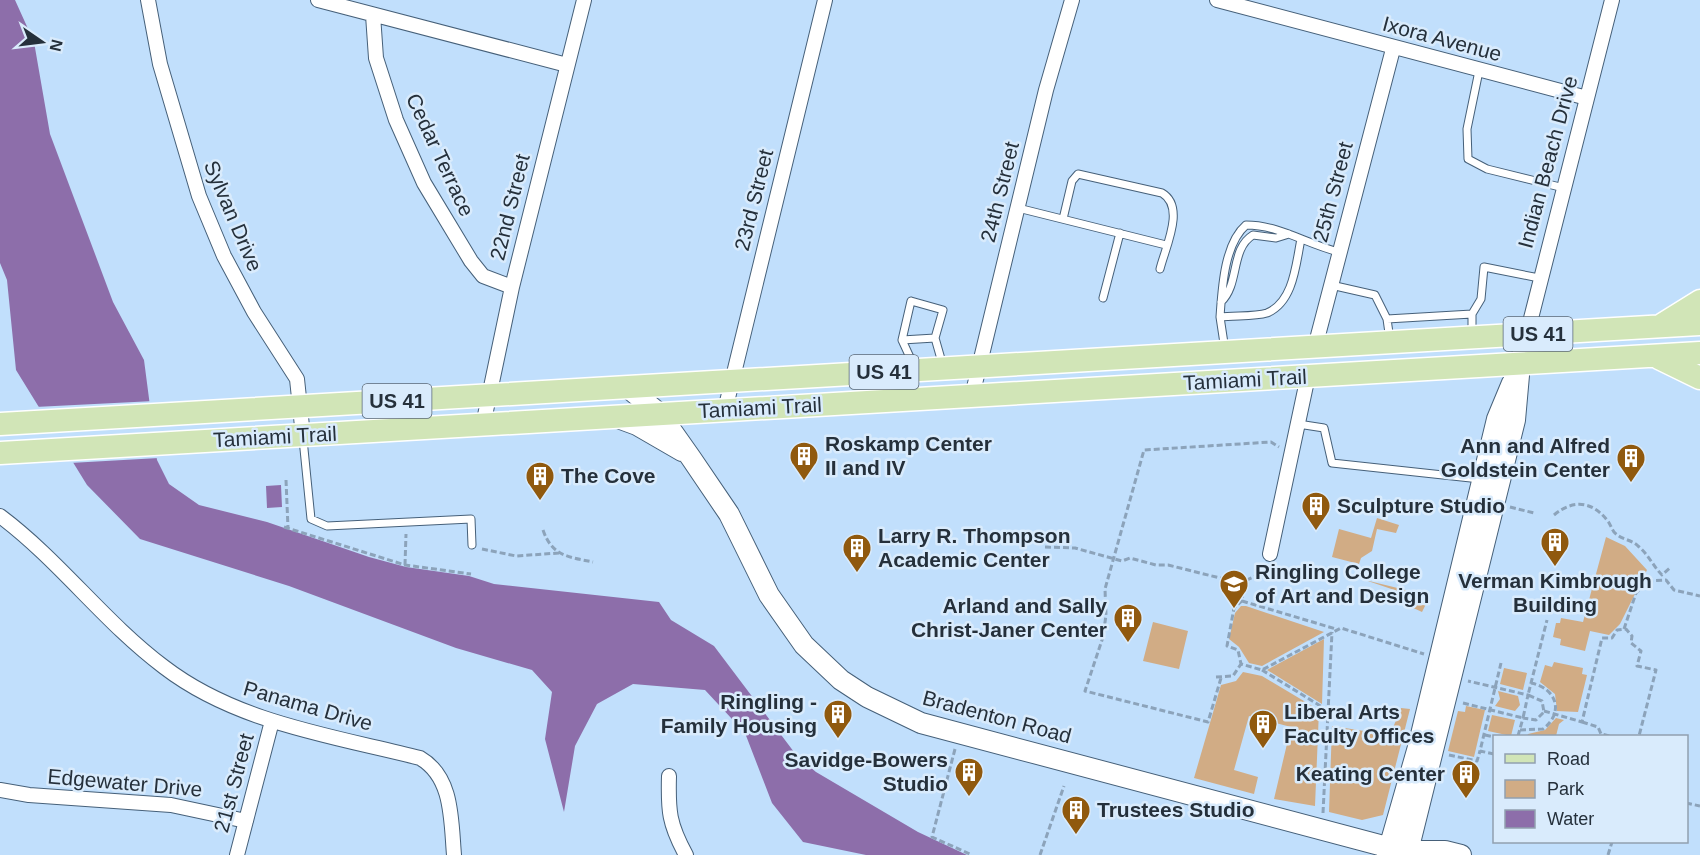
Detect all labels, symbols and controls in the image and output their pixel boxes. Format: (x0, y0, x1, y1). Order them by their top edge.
north arrow (12, 12, 72, 72)
street label: Ixora Avenue (1380, 12, 1504, 65)
text: N (46, 38, 66, 53)
street label: Indian Beach Drive (1513, 73, 1582, 251)
street label: Cedar Terrace (402, 90, 479, 220)
street label: 24th Street (976, 139, 1023, 245)
street label: 25th Street (1308, 139, 1357, 244)
street label: 23rd Street (730, 147, 777, 253)
street label: 22nd Street (485, 151, 534, 262)
street label: Sylvan Drive (200, 157, 267, 275)
road number: US 41 (1504, 317, 1572, 351)
road number: US 41 (850, 355, 918, 389)
street label: Tamiami Trail (1183, 365, 1307, 394)
road number: US 41 (362, 384, 432, 418)
street label: Tamiami Trail (698, 393, 822, 422)
street label: Tamiami Trail (213, 422, 337, 451)
place label: Roskamp Center II and IV (825, 432, 992, 479)
place label: Ann and Alfred Goldstein Center (1441, 434, 1610, 481)
building icon: Roskamp Center II and IV (788, 440, 820, 482)
building icon: Ann and Alfred Goldstein Center (1615, 442, 1647, 484)
building icon: The Cove (524, 460, 556, 502)
place label: The Cove (561, 464, 656, 487)
building icon: Sculpture Studio (1300, 490, 1332, 532)
place label: Sculpture Studio (1337, 494, 1505, 517)
place label: Larry R. Thompson Academic Center (878, 524, 1071, 571)
building icon: Verman Kimbrough Building (1539, 526, 1571, 568)
building icon: Larry R. Thompson Academic Center (841, 532, 873, 574)
place label: Ringling College of Art and Design (1255, 560, 1429, 607)
school or university icon: Ringling College of Art and Design (1218, 568, 1250, 610)
place label: Verman Kimbrough Building (1458, 569, 1652, 616)
place label: Arland and Sally Christ-Janer Center (911, 594, 1107, 641)
building icon: Arland and Sally Christ-Janer Center (1112, 602, 1144, 644)
street label: Panama Drive (241, 676, 375, 735)
street label: Bradenton Road (920, 686, 1074, 747)
place label: Ringling - Family Housing (661, 690, 817, 737)
building icon: Ringling - Family Housing (822, 698, 854, 740)
place label: Liberal Arts Faculty Offices (1284, 700, 1435, 747)
building icon: Liberal Arts Faculty Offices (1247, 708, 1279, 750)
street label: 21st Street (209, 731, 258, 835)
legend (1493, 735, 1688, 843)
place label: Savidge-Bowers Studio (785, 748, 948, 795)
text: Road (1547, 749, 1590, 769)
building icon: Savidge-Bowers Studio (953, 756, 985, 798)
building icon: Keating Center (1450, 758, 1482, 800)
place label: Keating Center (1296, 762, 1445, 785)
street label: Edgewater Drive (47, 764, 203, 801)
text: Park (1547, 779, 1585, 799)
building icon: Trustees Studio (1060, 794, 1092, 836)
place label: Trustees Studio (1097, 798, 1255, 821)
text: Water (1547, 809, 1594, 829)

